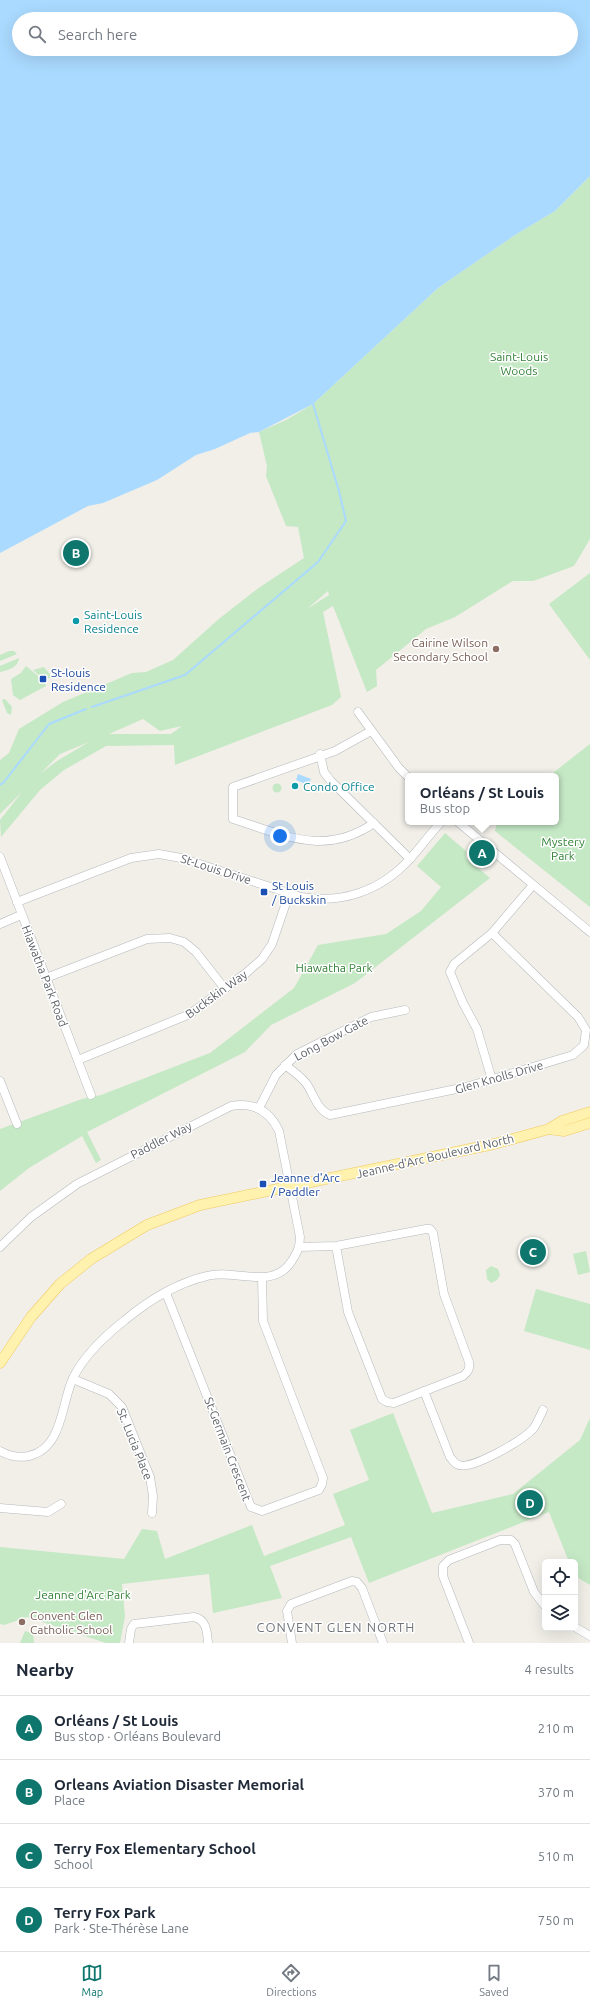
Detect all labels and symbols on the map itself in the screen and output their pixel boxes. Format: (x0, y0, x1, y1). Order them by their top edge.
park label: Saint-Louis Woods (490, 350, 548, 377)
pin: B (63, 538, 89, 568)
place label: Saint-Louis Residence (84, 608, 142, 635)
marker: Saint-Louis Residence (71, 616, 81, 626)
place label: Cairine Wilson Secondary School (393, 636, 488, 663)
marker: Cairine Wilson Secondary School (491, 644, 501, 654)
place label: St-louis Residence (51, 666, 106, 693)
marker: St-louis Residence (38, 674, 48, 684)
place label: Condo Office (303, 780, 375, 793)
marker: Condo Office (290, 781, 300, 791)
your location (270, 826, 290, 846)
park label: Mystery Park (541, 835, 585, 862)
pin: A (469, 838, 495, 868)
street label: St-Louis Drive (179, 851, 253, 887)
place label: St Louis / Buckskin (271, 879, 326, 906)
marker: St Louis / Buckskin (259, 887, 269, 897)
street label: Hiawatha Park Road (20, 923, 70, 1029)
park label: Hiawatha Park (295, 961, 373, 974)
street label: Buckskin Way (183, 967, 249, 1021)
street label: Long Bow Gate (292, 1013, 370, 1063)
street label: Glen Knolls Drive (453, 1058, 545, 1096)
street label: Paddler Way (128, 1119, 194, 1161)
street label: Jeanne-d'Arc Boulevard North (355, 1131, 515, 1181)
place label: Jeanne d'Arc / Paddler (270, 1171, 340, 1198)
marker: Jeanne d'Arc / Paddler (258, 1179, 268, 1189)
pin: C (520, 1237, 546, 1267)
street label: St-Germain Crescent (202, 1395, 254, 1503)
street label: St. Lucia Place (115, 1406, 155, 1482)
pin: D (517, 1488, 543, 1518)
park label: Jeanne d'Arc Park (35, 1588, 131, 1601)
place label: Convent Glen Catholic School (30, 1609, 112, 1636)
marker: Convent Glen Catholic School (17, 1617, 27, 1627)
district label: CONVENT GLEN NORTH (257, 1620, 415, 1634)

